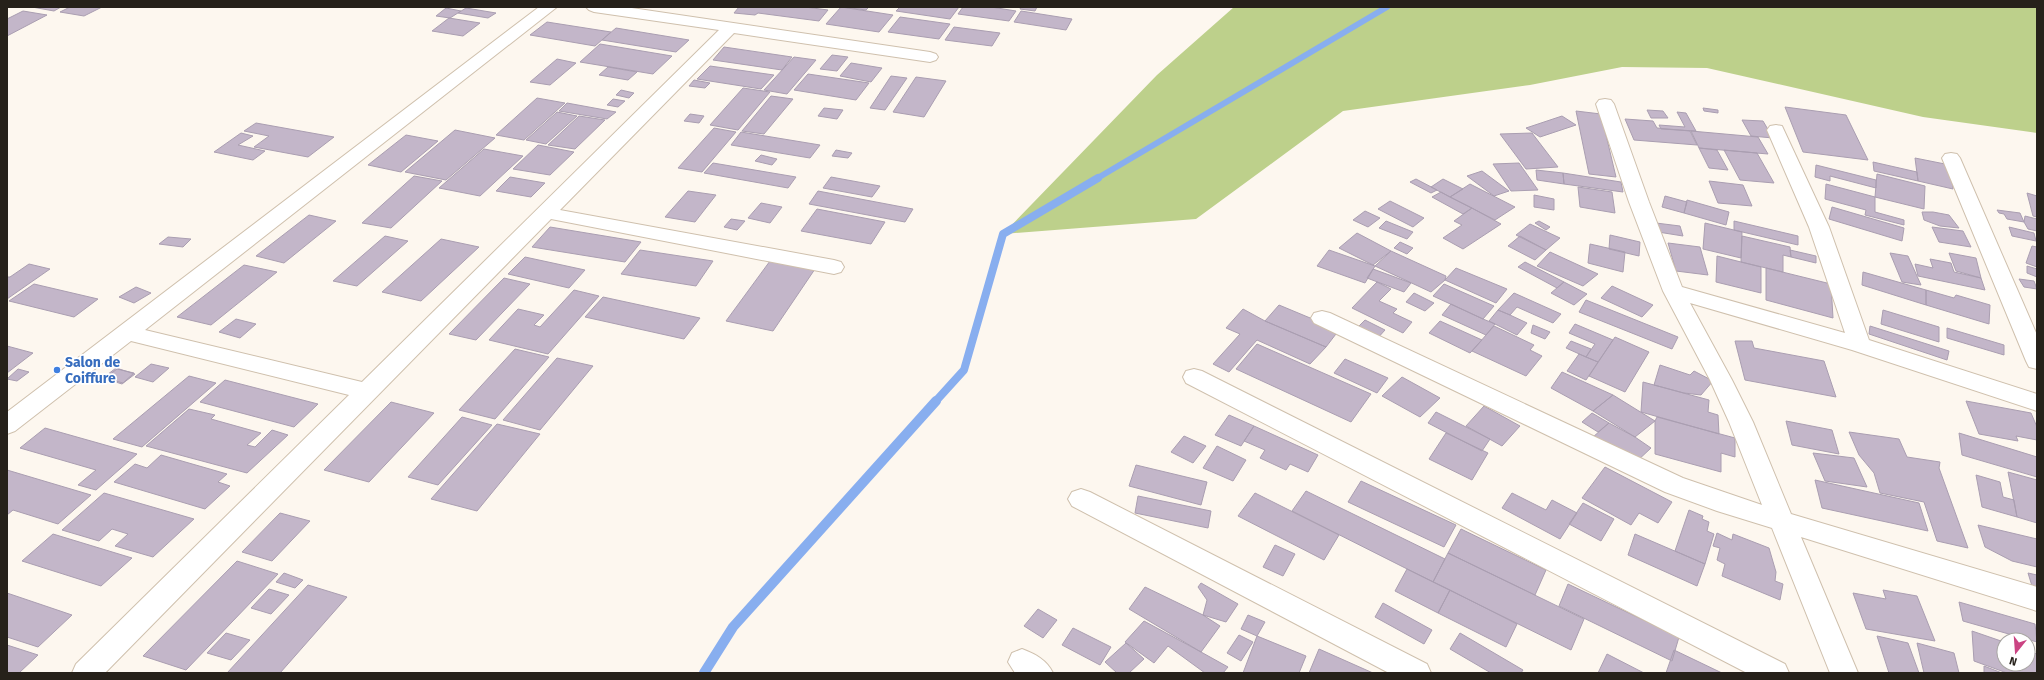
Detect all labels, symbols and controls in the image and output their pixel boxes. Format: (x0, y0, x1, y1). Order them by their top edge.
place label: Salon de Coiffure (65, 354, 121, 387)
marker: Salon de Coiffure (52, 365, 62, 375)
north arrow (1996, 632, 2036, 672)
text: N (2008, 654, 2019, 668)

